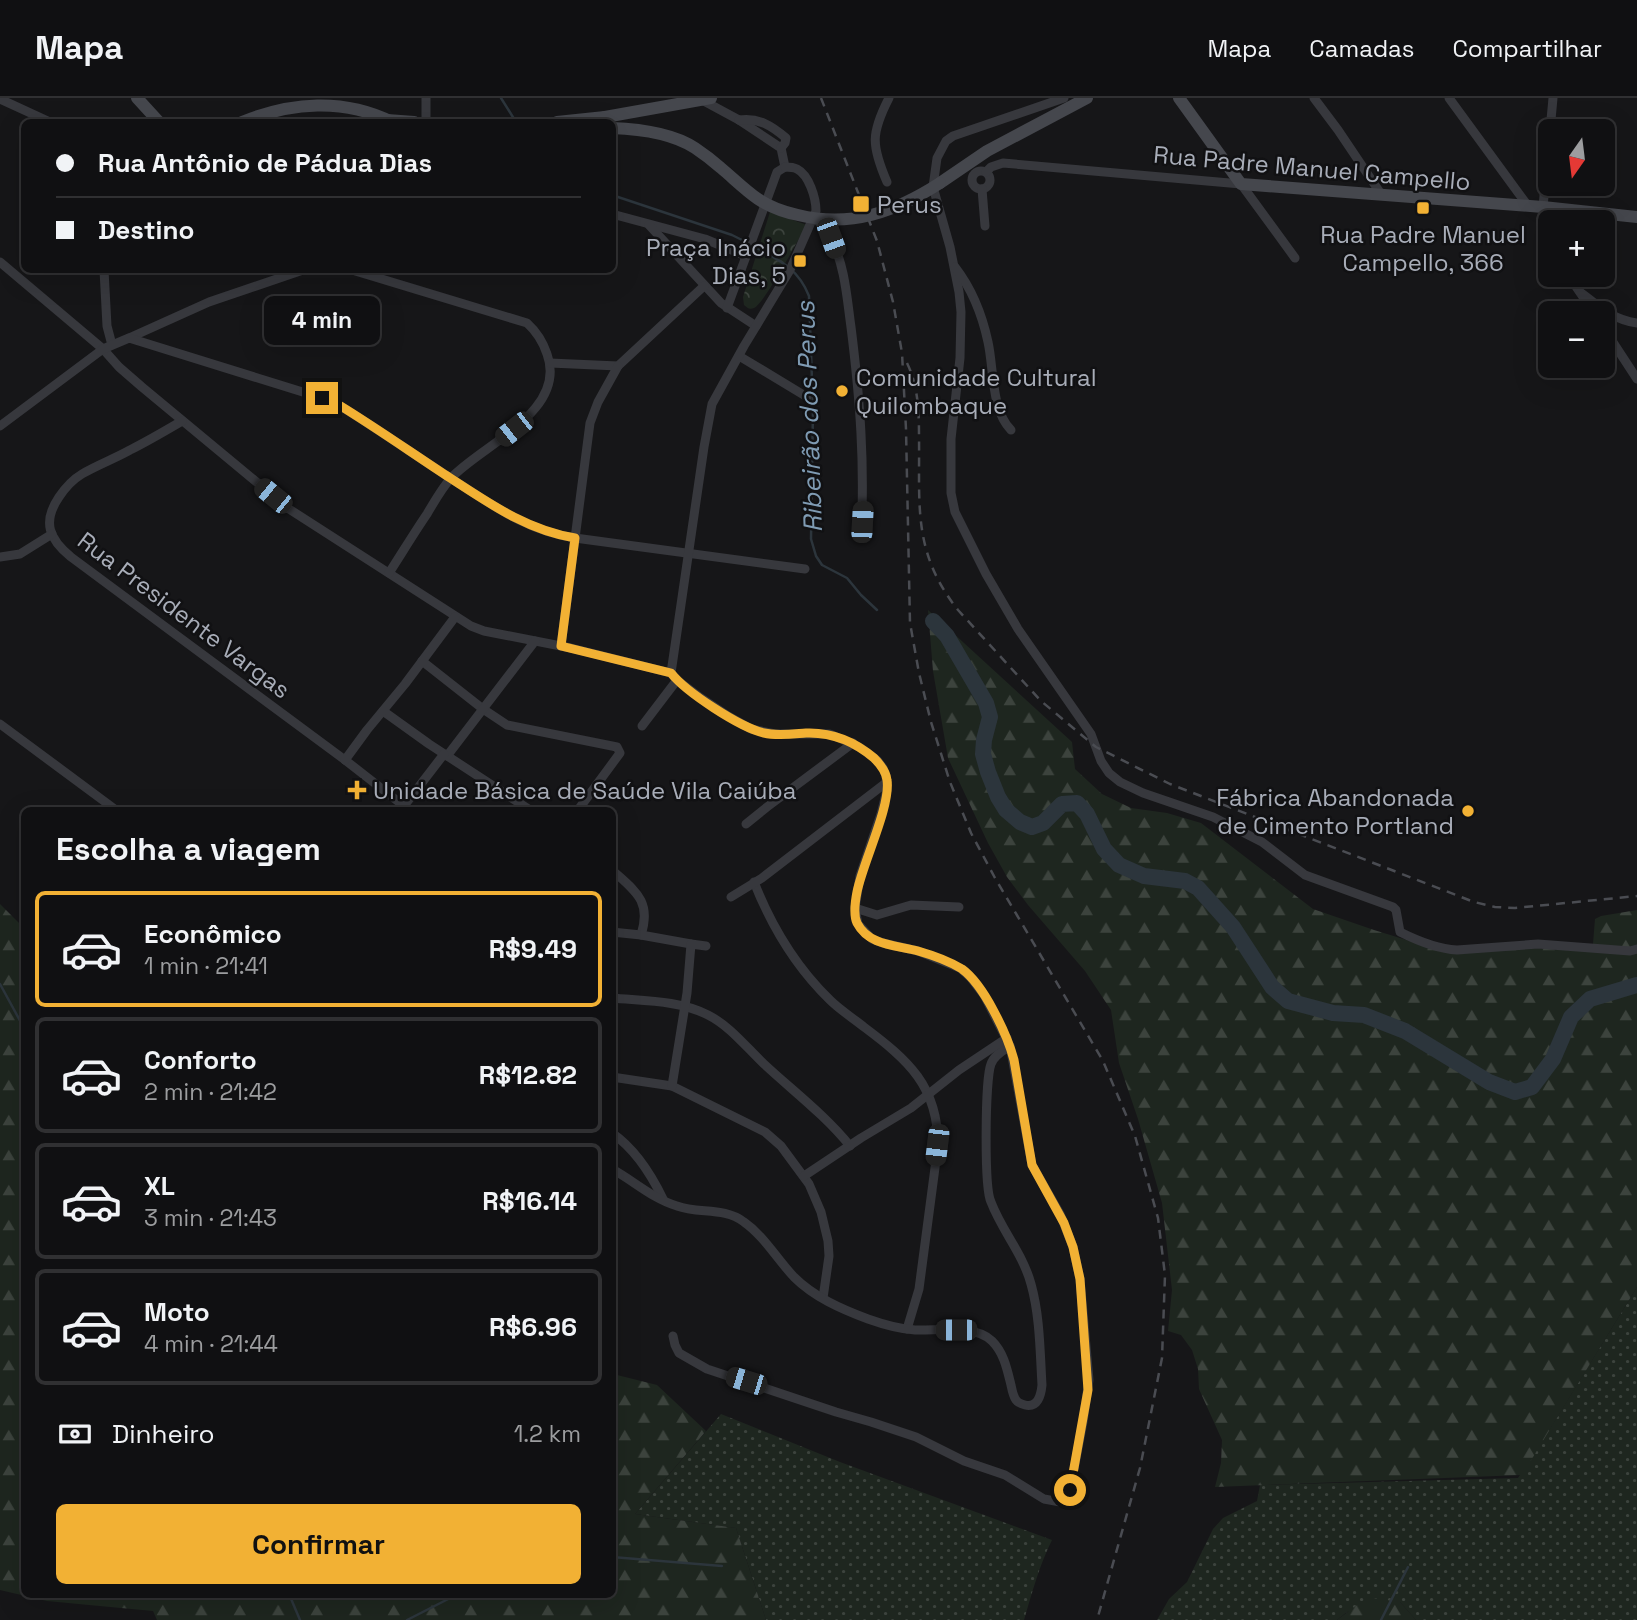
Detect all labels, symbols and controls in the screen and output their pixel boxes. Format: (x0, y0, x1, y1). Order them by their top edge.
text: Mapa (35, 27, 123, 69)
text: Mapa (1207, 33, 1271, 64)
text: Camadas (1309, 33, 1414, 64)
text: Compartilhar (1452, 33, 1602, 64)
north arrow (1538, 119, 1615, 196)
map controls (1538, 119, 1615, 378)
street label: Rua Padre Manuel Campello (1152, 139, 1472, 197)
text: Rua Antônio de Pádua Dias (98, 146, 432, 180)
place label: Perus (877, 189, 942, 220)
marker: Perus (851, 194, 871, 214)
marker: Rua Padre Manuel Campello, 366 (1415, 200, 1431, 216)
button: + (1538, 210, 1615, 287)
text: Destino (98, 213, 194, 247)
car (814, 215, 849, 261)
place label: Rua Padre Manuel Campello, 366 (1320, 219, 1526, 278)
place label: Praça Inácio Dias, 5 (646, 232, 786, 291)
marker: Praça Inácio Dias, 5 (792, 253, 808, 269)
callout: 4 min (264, 296, 380, 345)
water label: Ribeirão dos Perus (788, 300, 830, 533)
button: − (1538, 301, 1615, 378)
text: 4 min (292, 305, 352, 335)
place label: Comunidade Cultural Quilombaque (856, 362, 1097, 421)
route end (306, 382, 338, 414)
marker: Comunidade Cultural Quilombaque (834, 383, 850, 399)
car (491, 408, 538, 450)
car (251, 475, 296, 517)
car (851, 500, 874, 544)
street label: Rua Presidente Vargas (71, 525, 297, 705)
place label: Unidade Básica de Saúde Vila Caiúba (373, 775, 797, 806)
marker: Unidade Básica de Saúde Vila Caiúba (347, 780, 367, 800)
place label: Fábrica Abandonada de Cimento Portland (1216, 782, 1454, 841)
marker: Fábrica Abandonada de Cimento Portland (1460, 803, 1476, 819)
text: Escolha a viagem (56, 829, 321, 869)
text: Econômico (144, 917, 282, 951)
icon: car (60, 918, 123, 981)
text: R$9.49 (489, 932, 577, 966)
text: 1 min · 21:41 (144, 951, 268, 981)
text: Conforto (144, 1043, 257, 1077)
icon: car (60, 1044, 123, 1107)
text: R$12.82 (479, 1058, 577, 1092)
text: 2 min · 21:42 (144, 1077, 277, 1107)
car (925, 1123, 950, 1167)
text: XL (144, 1169, 175, 1203)
icon: car (60, 1170, 123, 1233)
text: R$16.14 (482, 1184, 577, 1218)
text: 3 min · 21:43 (144, 1203, 277, 1233)
text: Moto (144, 1295, 210, 1329)
icon: car (60, 1296, 123, 1359)
text: R$6.96 (489, 1310, 577, 1344)
car (936, 1320, 978, 1341)
text: 4 min · 21:44 (144, 1329, 278, 1359)
car (723, 1365, 770, 1397)
icon: cash (56, 1415, 94, 1453)
text: Dinheiro (112, 1417, 215, 1451)
text: 1.2 km (514, 1419, 581, 1449)
route start (1054, 1474, 1086, 1506)
button: Confirmar (56, 1504, 581, 1584)

